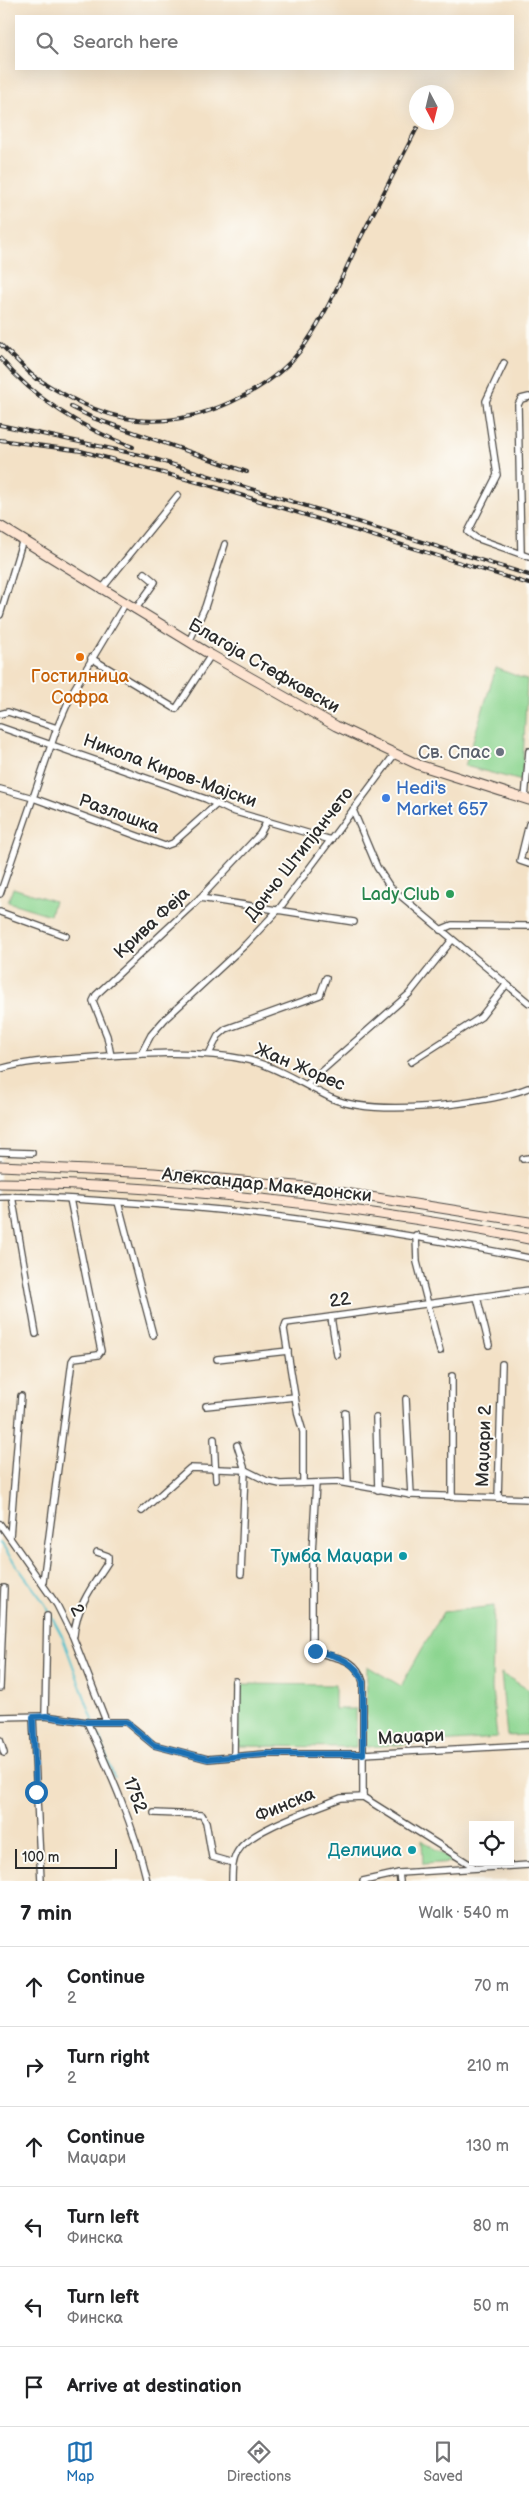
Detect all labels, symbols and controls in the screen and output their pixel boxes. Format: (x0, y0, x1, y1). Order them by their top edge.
search box (15, 15, 514, 70)
icon: search (33, 29, 61, 57)
text: Search here (73, 31, 178, 54)
north arrow (409, 85, 454, 130)
street label: Благоја Стефковски (185, 614, 343, 718)
marker: Гостилница Софра (74, 651, 86, 663)
place label: Гостилница Софра (31, 666, 130, 708)
street label: Никола Киров-Мајски (80, 730, 260, 812)
place label: Св. Спас (418, 742, 490, 763)
marker: Св. Спас (494, 746, 506, 758)
place label: Hedi's Market 657 (396, 778, 488, 820)
street label: Дончо Штипјанчето (240, 783, 358, 925)
street label: Разлошка (76, 790, 162, 838)
marker: Hedi's Market 657 (380, 792, 392, 804)
street label: Крива Феја (110, 883, 194, 963)
place label: Lady Club (361, 884, 440, 905)
marker: Lady Club (444, 888, 456, 900)
street label: Жан Жорес (252, 1039, 348, 1095)
street label: Александар Македонски (160, 1163, 373, 1206)
street label: 22 (328, 1288, 352, 1312)
street label: Маџари 2 (472, 1404, 496, 1487)
place label: Тумба Маџари (271, 1546, 393, 1567)
marker: Тумба Маџари (397, 1550, 409, 1562)
street label: 2 (65, 1600, 89, 1620)
route end (304, 1640, 327, 1663)
street label: Маџари (377, 1725, 445, 1749)
street label: 1752 (119, 1774, 152, 1816)
route start (25, 1781, 48, 1804)
street label: Финска (252, 1783, 318, 1827)
map controls (469, 1821, 514, 1866)
button: locate (469, 1821, 514, 1866)
place label: Делициа (328, 1840, 402, 1861)
marker: Делициа (406, 1844, 418, 1856)
scale bar (15, 1846, 118, 1869)
text: 100 m (22, 1849, 59, 1866)
text: 7 min (20, 1901, 72, 1926)
text: Walk · 540 m (419, 1904, 509, 1923)
text: Continue (67, 1966, 145, 1989)
icon: ahead (20, 1973, 48, 2001)
text: 70 m (474, 1977, 509, 1996)
text: 2 (67, 1989, 76, 2008)
text: Turn right (67, 2046, 150, 2069)
icon: right (20, 2053, 48, 2081)
text: 210 m (467, 2057, 509, 2076)
text: 2 (67, 2069, 76, 2088)
text: Continue (67, 2126, 145, 2149)
icon: ahead (20, 2133, 48, 2161)
text: 130 m (466, 2137, 509, 2156)
text: Маџари (67, 2149, 126, 2168)
text: Turn left (67, 2206, 139, 2229)
icon: left (20, 2213, 48, 2241)
text: 80 m (473, 2217, 509, 2236)
text: Финска (67, 2229, 123, 2248)
text: Turn left (67, 2286, 139, 2309)
icon: left (20, 2293, 48, 2321)
text: 50 m (473, 2297, 509, 2316)
text: Финска (67, 2309, 123, 2328)
icon: arrive (20, 2373, 48, 2401)
text: Arrive at destination (67, 2375, 242, 2398)
tab: Map (66, 2438, 94, 2485)
tab: Directions (227, 2438, 291, 2485)
tab: Saved (423, 2438, 463, 2485)

